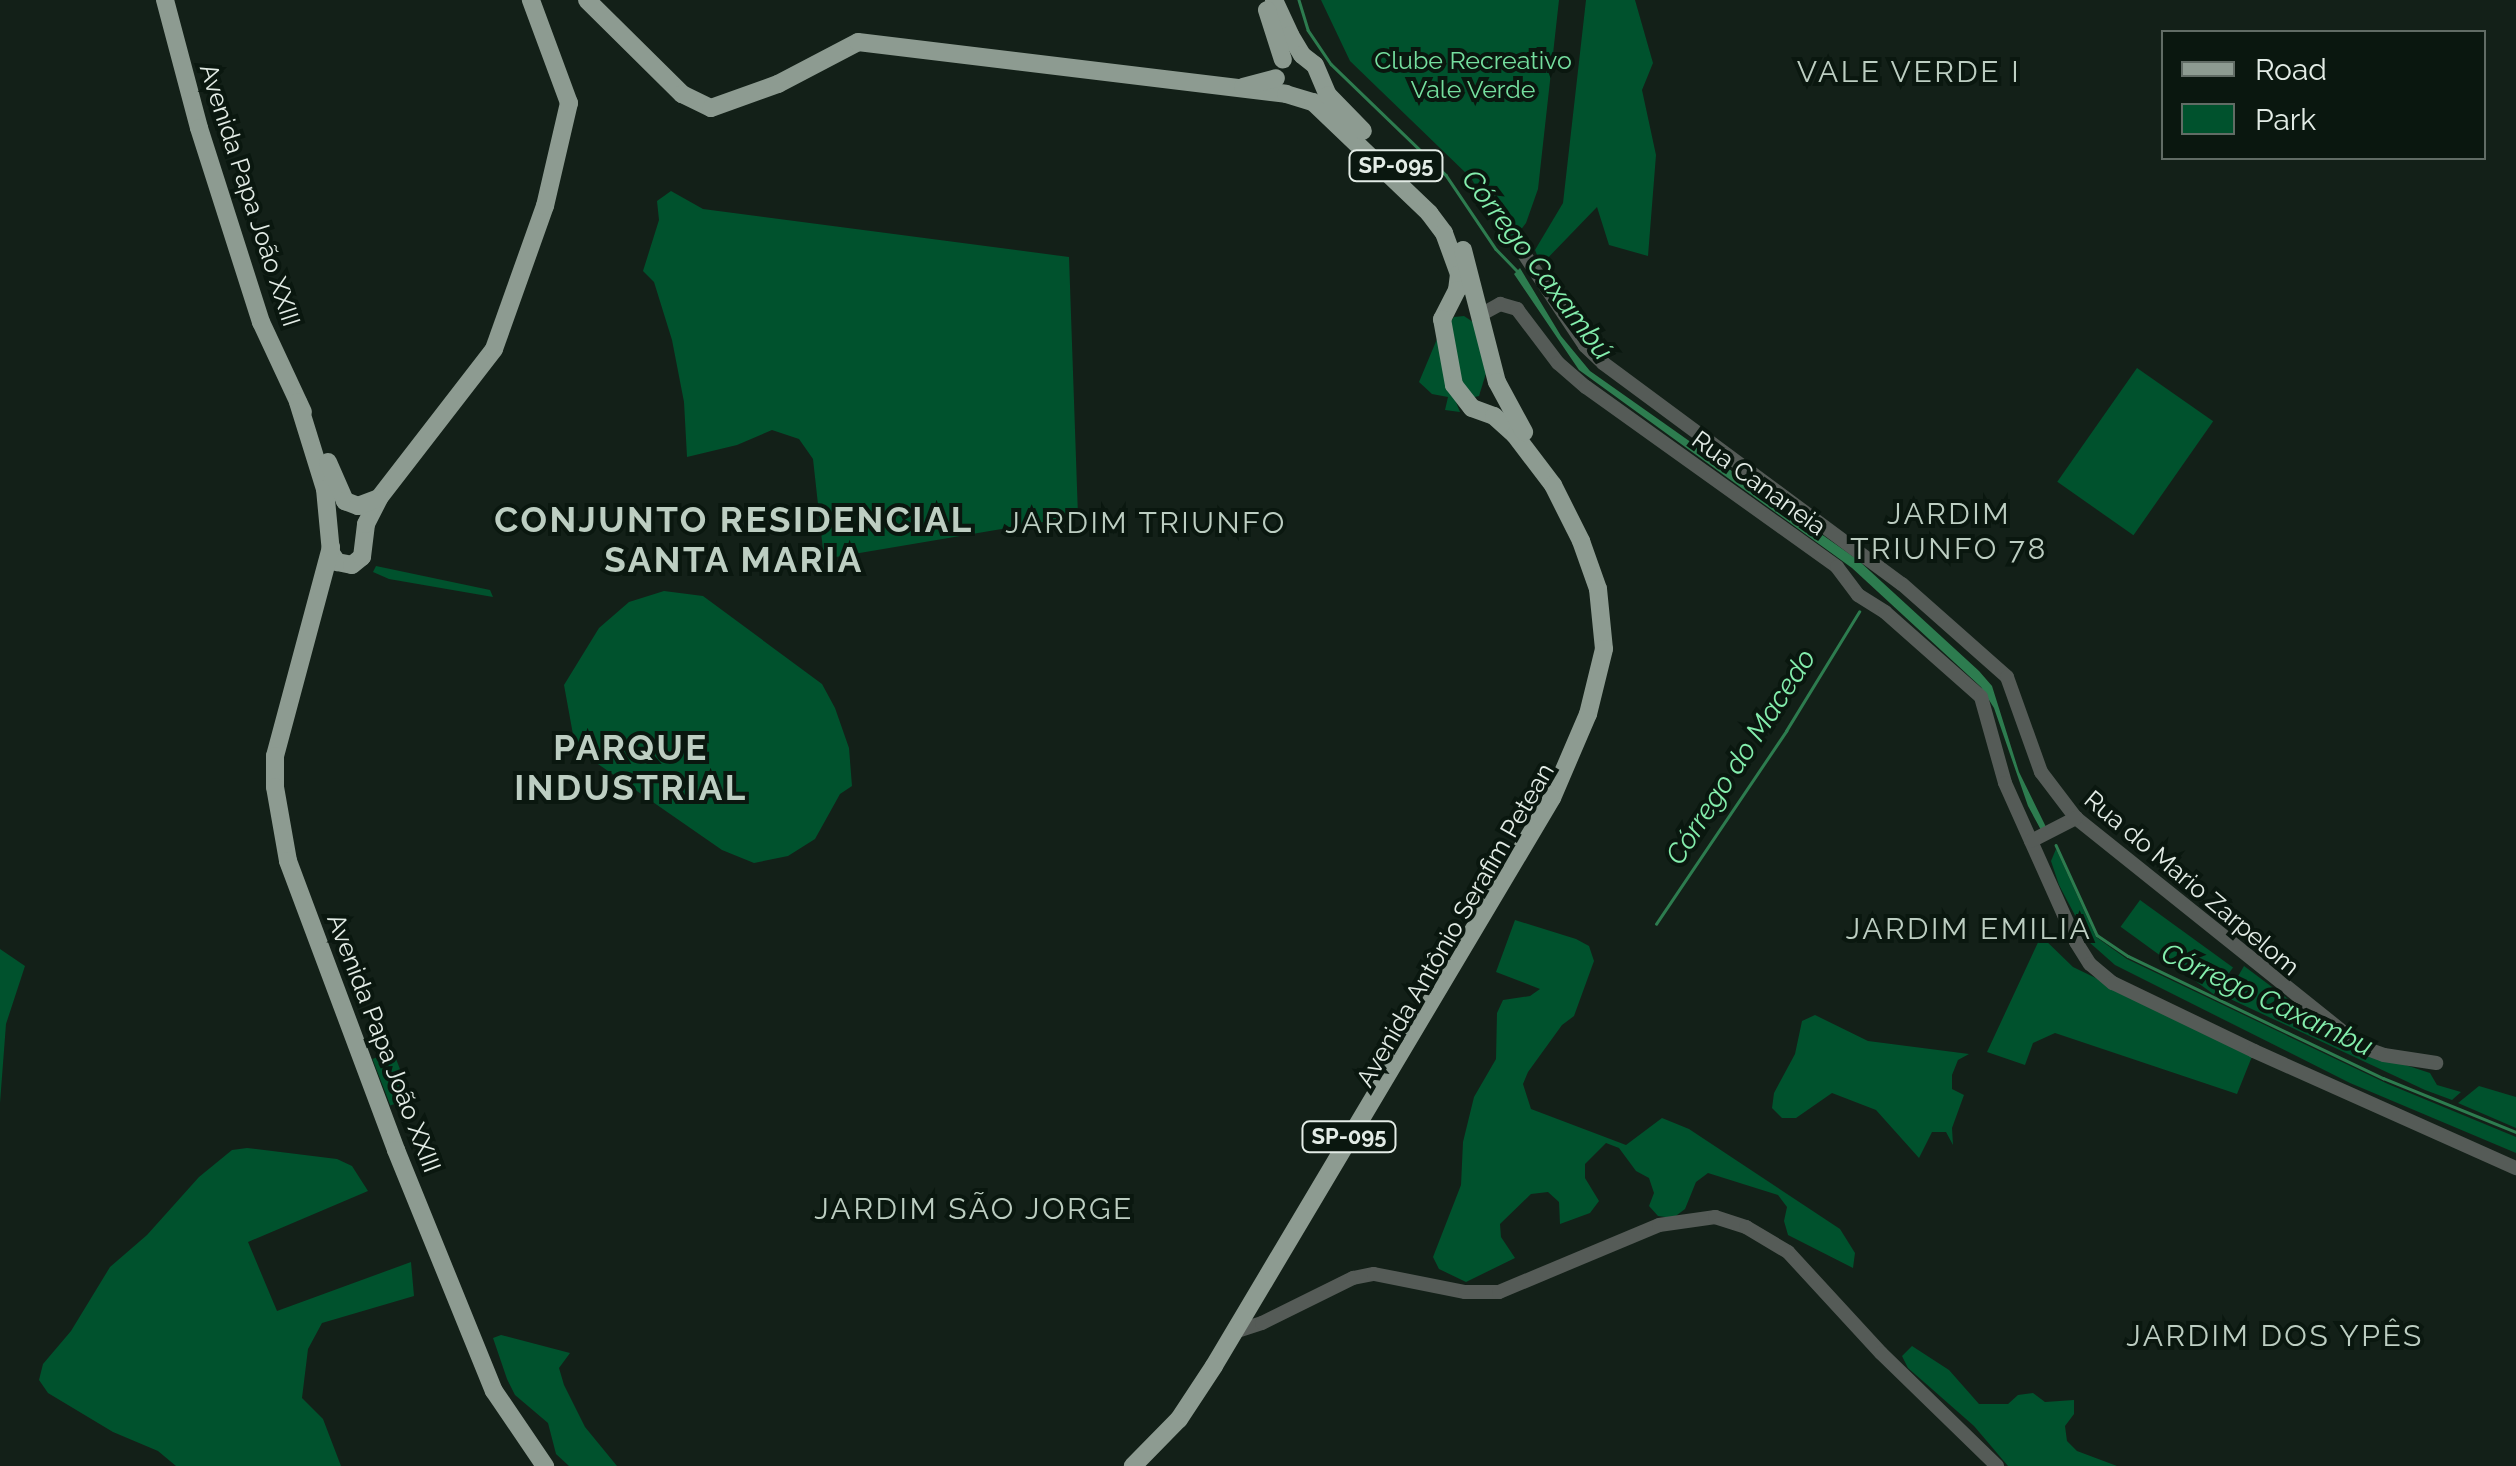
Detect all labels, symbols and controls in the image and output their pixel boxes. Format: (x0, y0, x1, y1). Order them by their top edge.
legend (2161, 30, 2486, 160)
park label: Clube Recreativo Vale Verde (1374, 46, 1572, 105)
text: Road (2255, 52, 2327, 87)
district label: VALE VERDE I (1796, 54, 2022, 90)
street label: Avenida Papa João XXIII (193, 59, 307, 331)
text: Park (2255, 102, 2316, 137)
road number: SP-095 (1346, 149, 1446, 183)
water label: Córrego Caxambú (1454, 163, 1620, 367)
street label: Rua Cananeia (1686, 424, 1832, 542)
district label: JARDIM TRIUNFO 78 (1850, 496, 2048, 566)
district label: CONJUNTO RESIDENCIAL SANTA MARIA (494, 499, 974, 581)
district label: JARDIM TRIUNFO (1005, 505, 1287, 541)
water label: Córrego do Macedo (1659, 643, 1823, 871)
district label: PARQUE INDUSTRIAL (514, 727, 748, 809)
street label: Avenida Antônio Serafim Petean (1350, 757, 1560, 1093)
street label: Rua do Mario Zarpelom (2078, 784, 2306, 982)
street label: Avenida Papa João XXIII (321, 909, 447, 1177)
district label: JARDIM EMILIA (1846, 911, 2092, 947)
water label: Córrego Caxambu (2156, 936, 2378, 1064)
road number: SP-095 (1299, 1120, 1399, 1154)
district label: JARDIM SÃO JORGE (814, 1191, 1134, 1227)
district label: JARDIM DOS YPÊS (2126, 1318, 2424, 1354)

